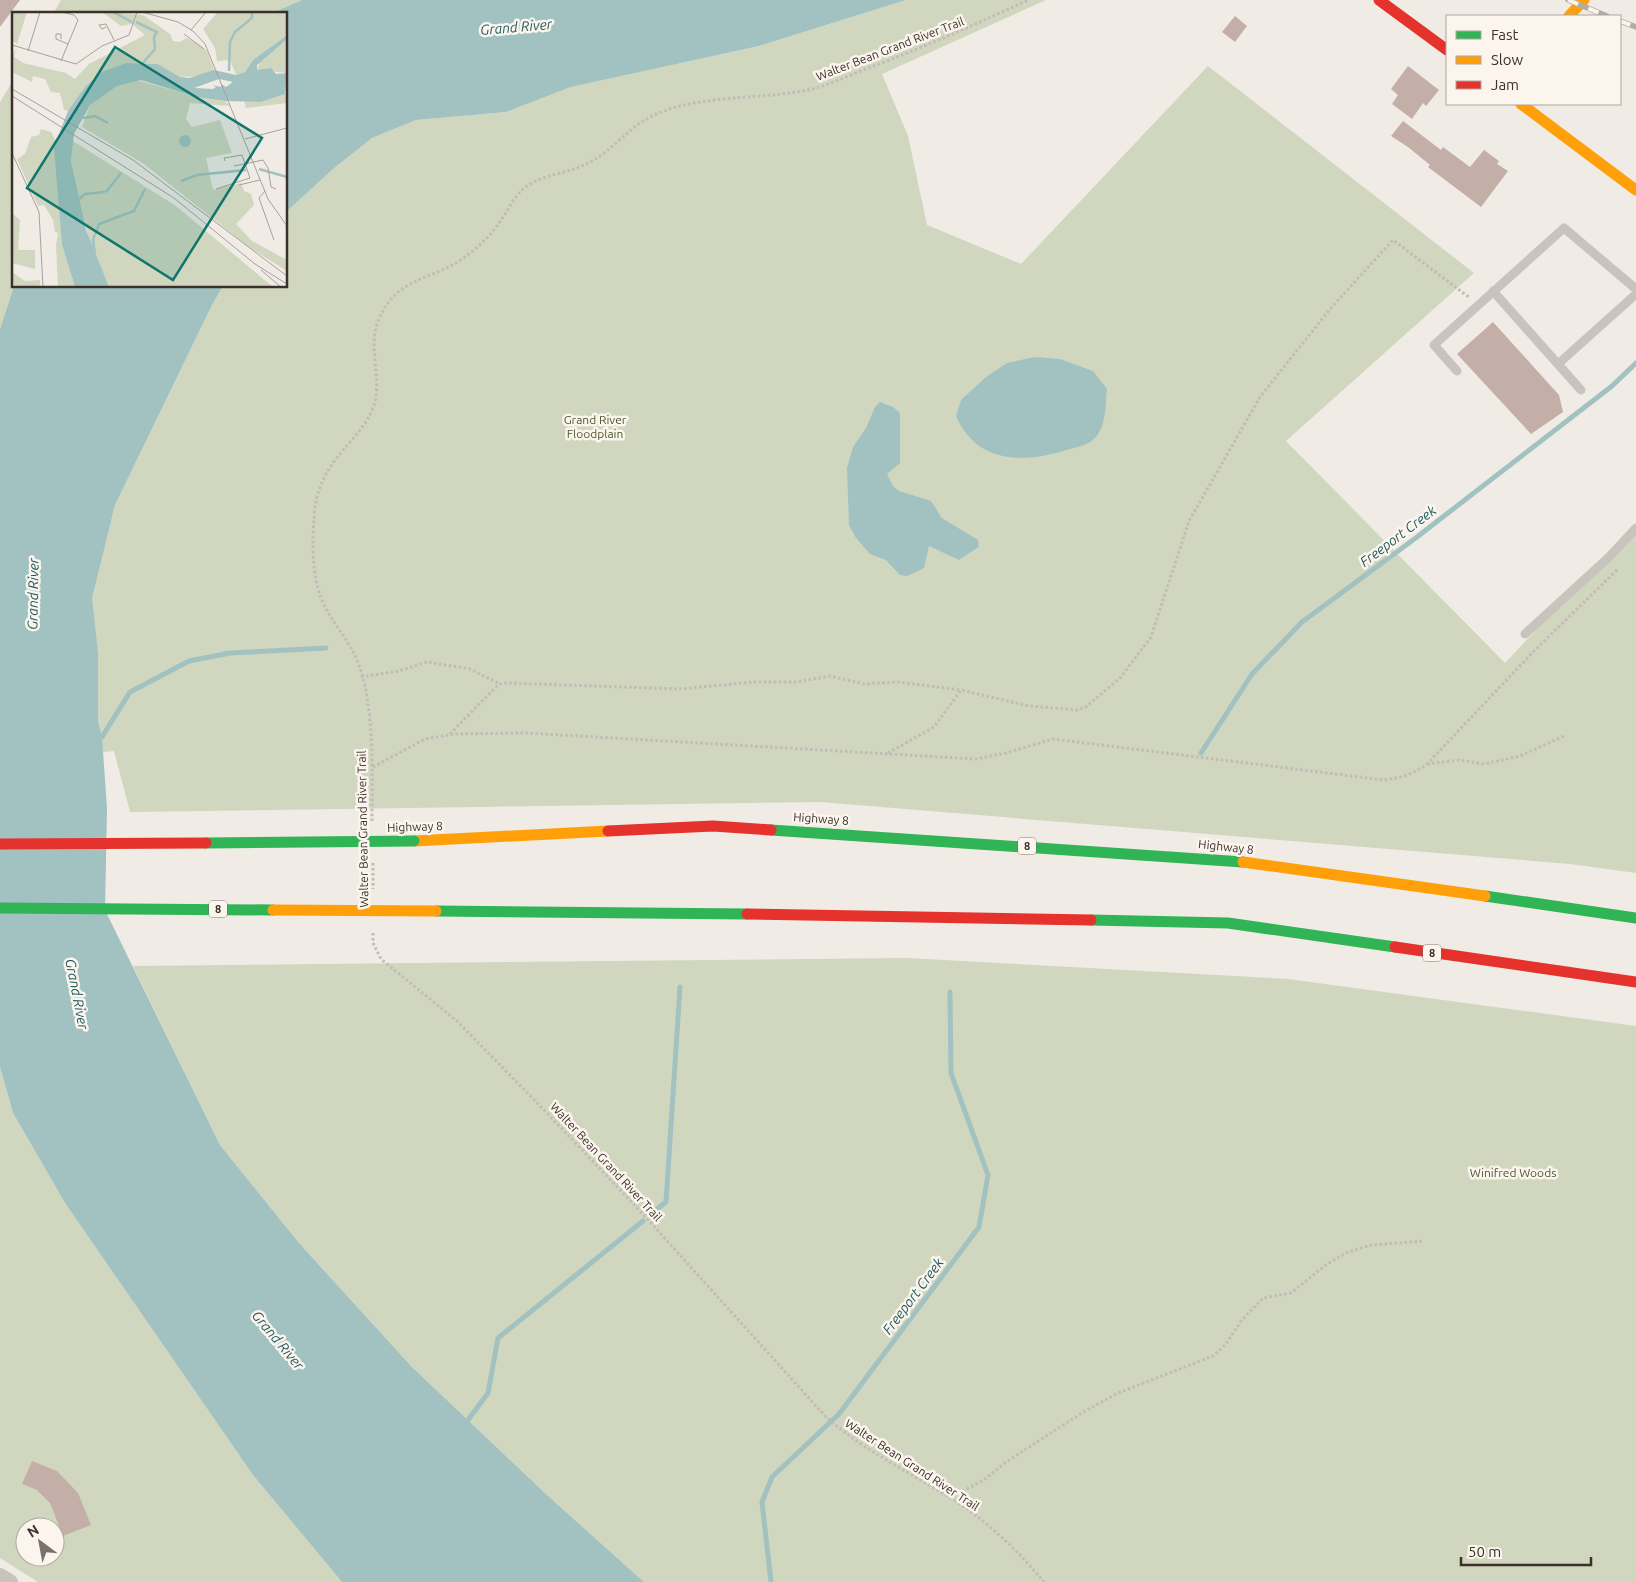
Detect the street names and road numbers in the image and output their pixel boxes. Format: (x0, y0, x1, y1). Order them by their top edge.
street label: Walter Bean Grand River Trail (814, 14, 966, 83)
street label: Walter Bean Grand River Trail (355, 750, 370, 908)
street label: Highway 8 (793, 810, 850, 827)
street label: Highway 8 (387, 819, 443, 834)
street label: Highway 8 (1198, 837, 1255, 856)
road number: 8 (1018, 838, 1036, 854)
road number: 8 (209, 901, 227, 918)
road number: 8 (1423, 944, 1441, 961)
street label: Walter Bean Grand River Trail (548, 1100, 665, 1224)
street label: Walter Bean Grand River Trail (843, 1416, 982, 1513)

